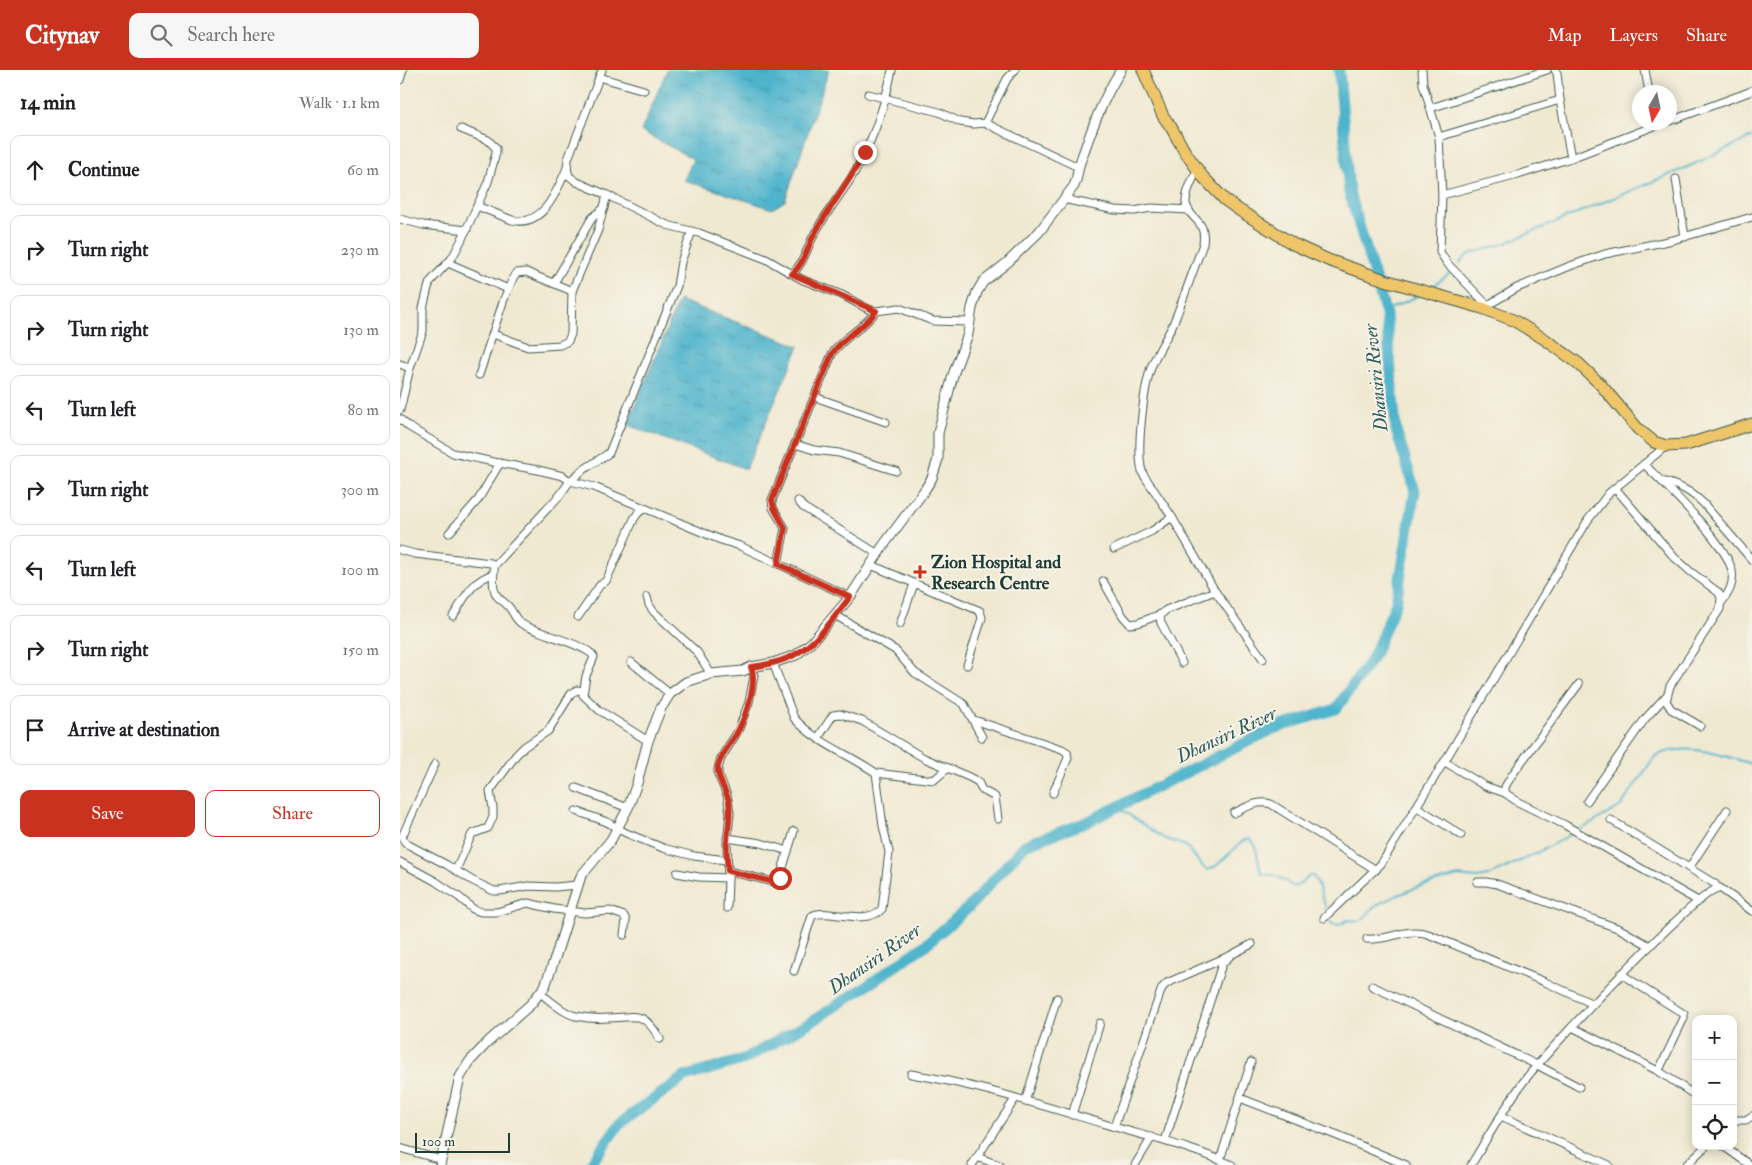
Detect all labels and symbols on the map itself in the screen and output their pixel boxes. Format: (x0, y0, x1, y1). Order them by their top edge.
north arrow (1632, 85, 1677, 130)
route end (854, 141, 877, 164)
water label: Dhansiri River (1358, 322, 1394, 434)
place label: Zion Hospital and Research Centre (931, 551, 1061, 595)
marker: Zion Hospital and Research Centre (913, 565, 927, 579)
water label: Dhansiri River (1171, 701, 1281, 769)
route start (769, 867, 792, 890)
water label: Dhansiri River (823, 917, 927, 1000)
scale bar (415, 1130, 510, 1153)

